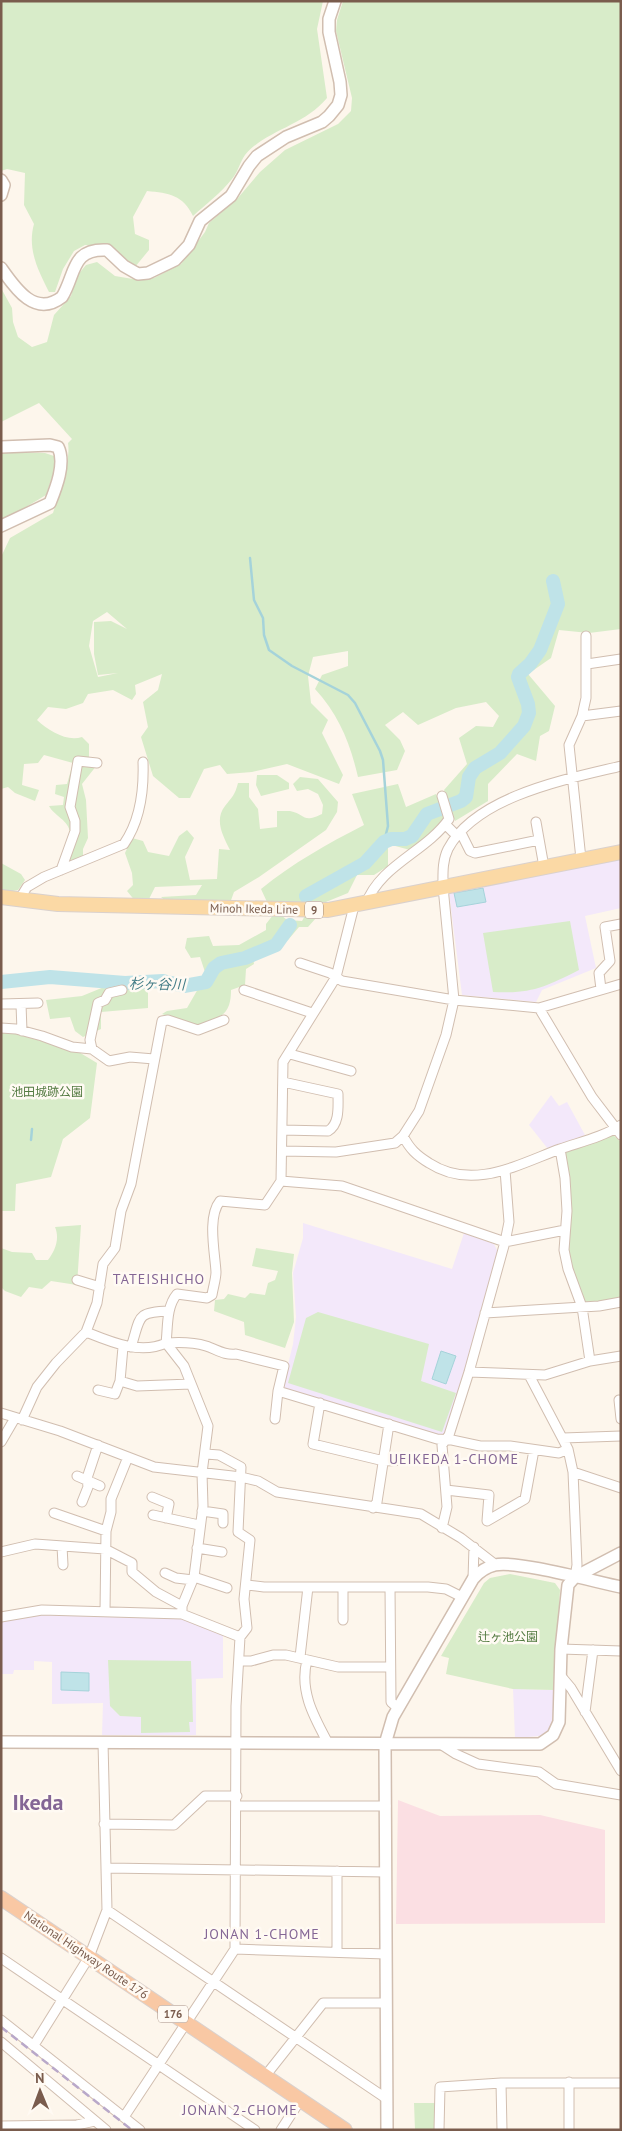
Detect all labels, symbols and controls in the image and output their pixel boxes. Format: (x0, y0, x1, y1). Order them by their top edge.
street label: Minoh Ikeda Line (210, 900, 298, 917)
road number: 9 (305, 902, 323, 918)
water label: 杉ヶ谷川 (129, 975, 187, 994)
park label: 池田城跡公園 (11, 1084, 83, 1099)
district label: TATEISHICHO (113, 1270, 205, 1288)
district label: UEIKEDA 1-CHOME (389, 1450, 519, 1468)
park label: 辻ヶ池公園 (478, 1629, 538, 1644)
district label: Ikeda (13, 1788, 63, 1816)
street label: National Highway Route 176 (21, 1907, 151, 2002)
district label: JONAN 1-CHOME (203, 1925, 320, 1943)
road number: 176 (158, 2006, 188, 2022)
north arrow (15, 2066, 65, 2116)
text: N (35, 2069, 45, 2087)
district label: JONAN 2-CHOME (181, 2101, 298, 2119)

